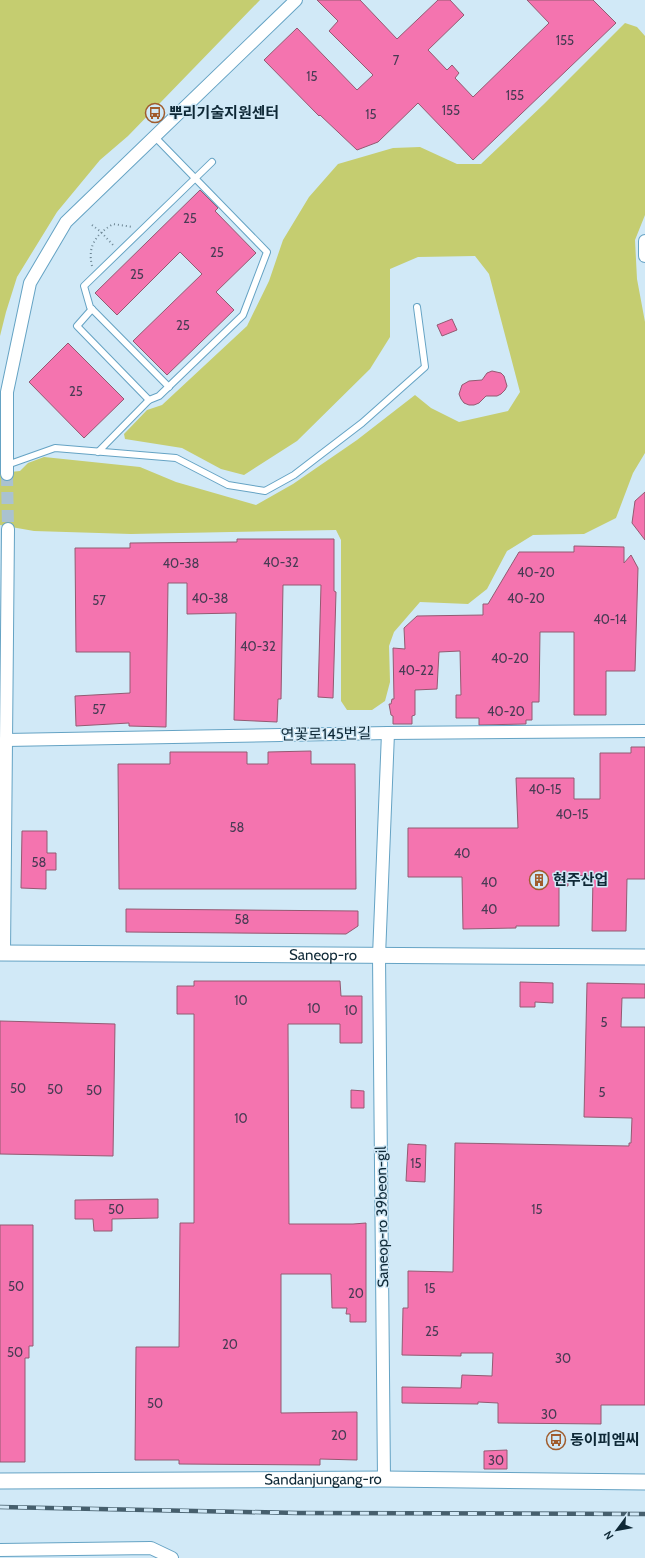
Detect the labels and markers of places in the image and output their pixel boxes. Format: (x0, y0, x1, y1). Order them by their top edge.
bus stop icon: 뿌리기술지원센터 (144, 102, 166, 124)
place label: 뿌리기술지원센터 (169, 104, 279, 122)
building icon: 현주산업 (528, 869, 550, 891)
place label: 현주산업 (553, 871, 608, 889)
bus stop icon: 동이피엠씨 (545, 1429, 567, 1451)
place label: 동이피엠씨 (570, 1431, 639, 1449)

